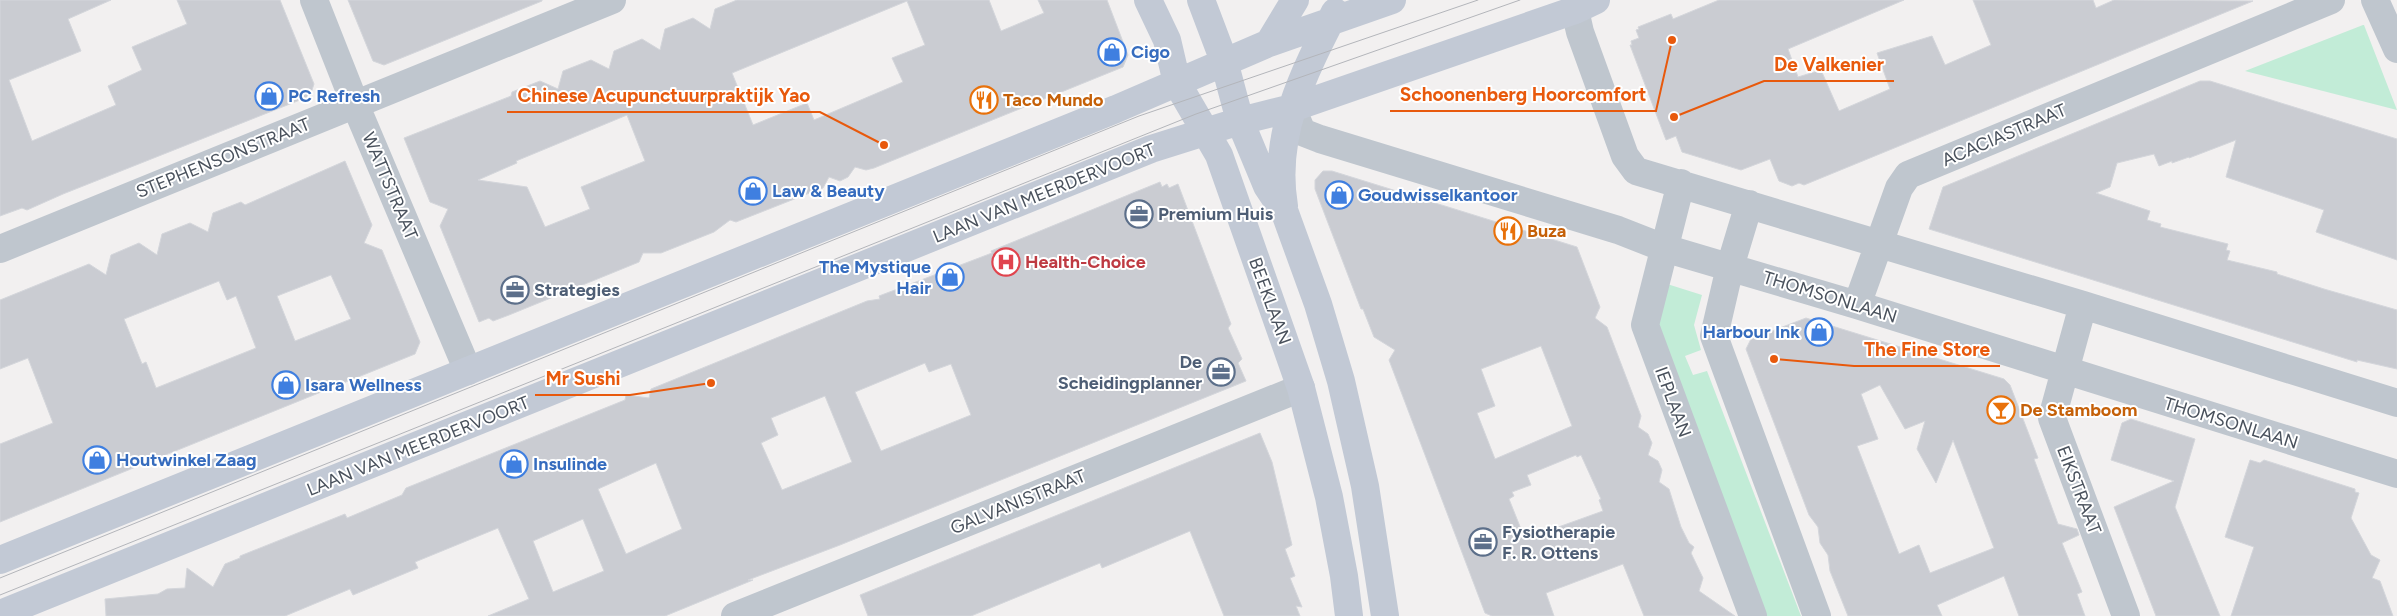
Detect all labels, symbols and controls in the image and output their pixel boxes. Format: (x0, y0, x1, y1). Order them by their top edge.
shop icon: Cigo (1097, 37, 1127, 67)
place label: Cigo (1131, 41, 1170, 63)
callout: De Valkenier (1764, 47, 1894, 81)
text: De Valkenier (1774, 53, 1884, 76)
callout: Schoonenberg Hoorcomfort (1390, 77, 1656, 111)
callout: Chinese Acupunctuurpraktijk Yao (507, 78, 820, 112)
shop icon: PC Refresh (254, 81, 284, 111)
text: Schoonenberg Hoorcomfort (1400, 83, 1647, 106)
text: Chinese Acupunctuurpraktijk Yao (518, 84, 810, 107)
place label: PC Refresh (288, 85, 380, 107)
restaurant icon: Taco Mundo (969, 85, 999, 115)
place label: Taco Mundo (1003, 89, 1104, 111)
street label: ACACIASTRAAT (1939, 99, 2070, 171)
street label: STEPHENSONSTRAAT (133, 113, 313, 203)
street label: WATTSTRAAT (357, 129, 423, 243)
street label: LAAN VAN MEERDERVOORT (930, 138, 1159, 248)
shop icon: Law & Beauty (738, 176, 768, 206)
place label: Law & Beauty (772, 180, 885, 202)
shop icon: Goudwisselkantoor (1324, 180, 1354, 210)
place label: Goudwisselkantoor (1358, 184, 1518, 206)
office icon: Premium Huis (1124, 199, 1154, 229)
place label: Premium Huis (1158, 203, 1274, 225)
restaurant icon: Buza (1493, 216, 1523, 246)
place label: Buza (1527, 220, 1566, 242)
hospital icon: Health-Choice (991, 247, 1021, 277)
place label: Health-Choice (1025, 251, 1146, 273)
street label: BEEKLAAN (1244, 254, 1296, 348)
place label: The Mystique Hair (819, 256, 931, 299)
shop icon: The Mystique Hair (935, 262, 965, 292)
street label: THOMSONLAAN (1760, 266, 1900, 328)
office icon: Strategies (500, 275, 530, 305)
place label: Strategies (534, 279, 620, 301)
shop icon: Harbour Ink (1804, 317, 1834, 347)
place label: Harbour Ink (1702, 321, 1800, 343)
callout: The Fine Store (1854, 332, 2000, 366)
text: The Fine Store (1864, 338, 1991, 361)
place label: De Scheidingplanner (1058, 351, 1202, 394)
office icon: De Scheidingplanner (1206, 357, 1236, 387)
callout: Mr Sushi (535, 361, 630, 395)
street label: IEPLAAN (1650, 364, 1696, 440)
text: Mr Sushi (546, 367, 621, 390)
shop icon: Isara Wellness (271, 370, 301, 400)
place label: Isara Wellness (305, 374, 422, 396)
street label: LAAN VAN MEERDERVOORT (304, 391, 533, 501)
street label: THOMSONLAAN (2161, 392, 2301, 454)
bar icon: De Stamboom (1986, 395, 2016, 425)
place label: De Stamboom (2020, 399, 2138, 421)
street label: EIKSTRAAT (2052, 443, 2106, 537)
shop icon: Houtwinkel Zaag (82, 445, 112, 475)
place label: Houtwinkel Zaag (116, 449, 257, 471)
shop icon: Insulinde (499, 449, 529, 479)
place label: Insulinde (533, 453, 607, 475)
street label: GALVANISTRAAT (947, 465, 1089, 539)
place label: Fysiotherapie F. R. Ottens (1502, 521, 1615, 564)
office icon: Fysiotherapie F. R. Ottens (1468, 527, 1498, 557)

